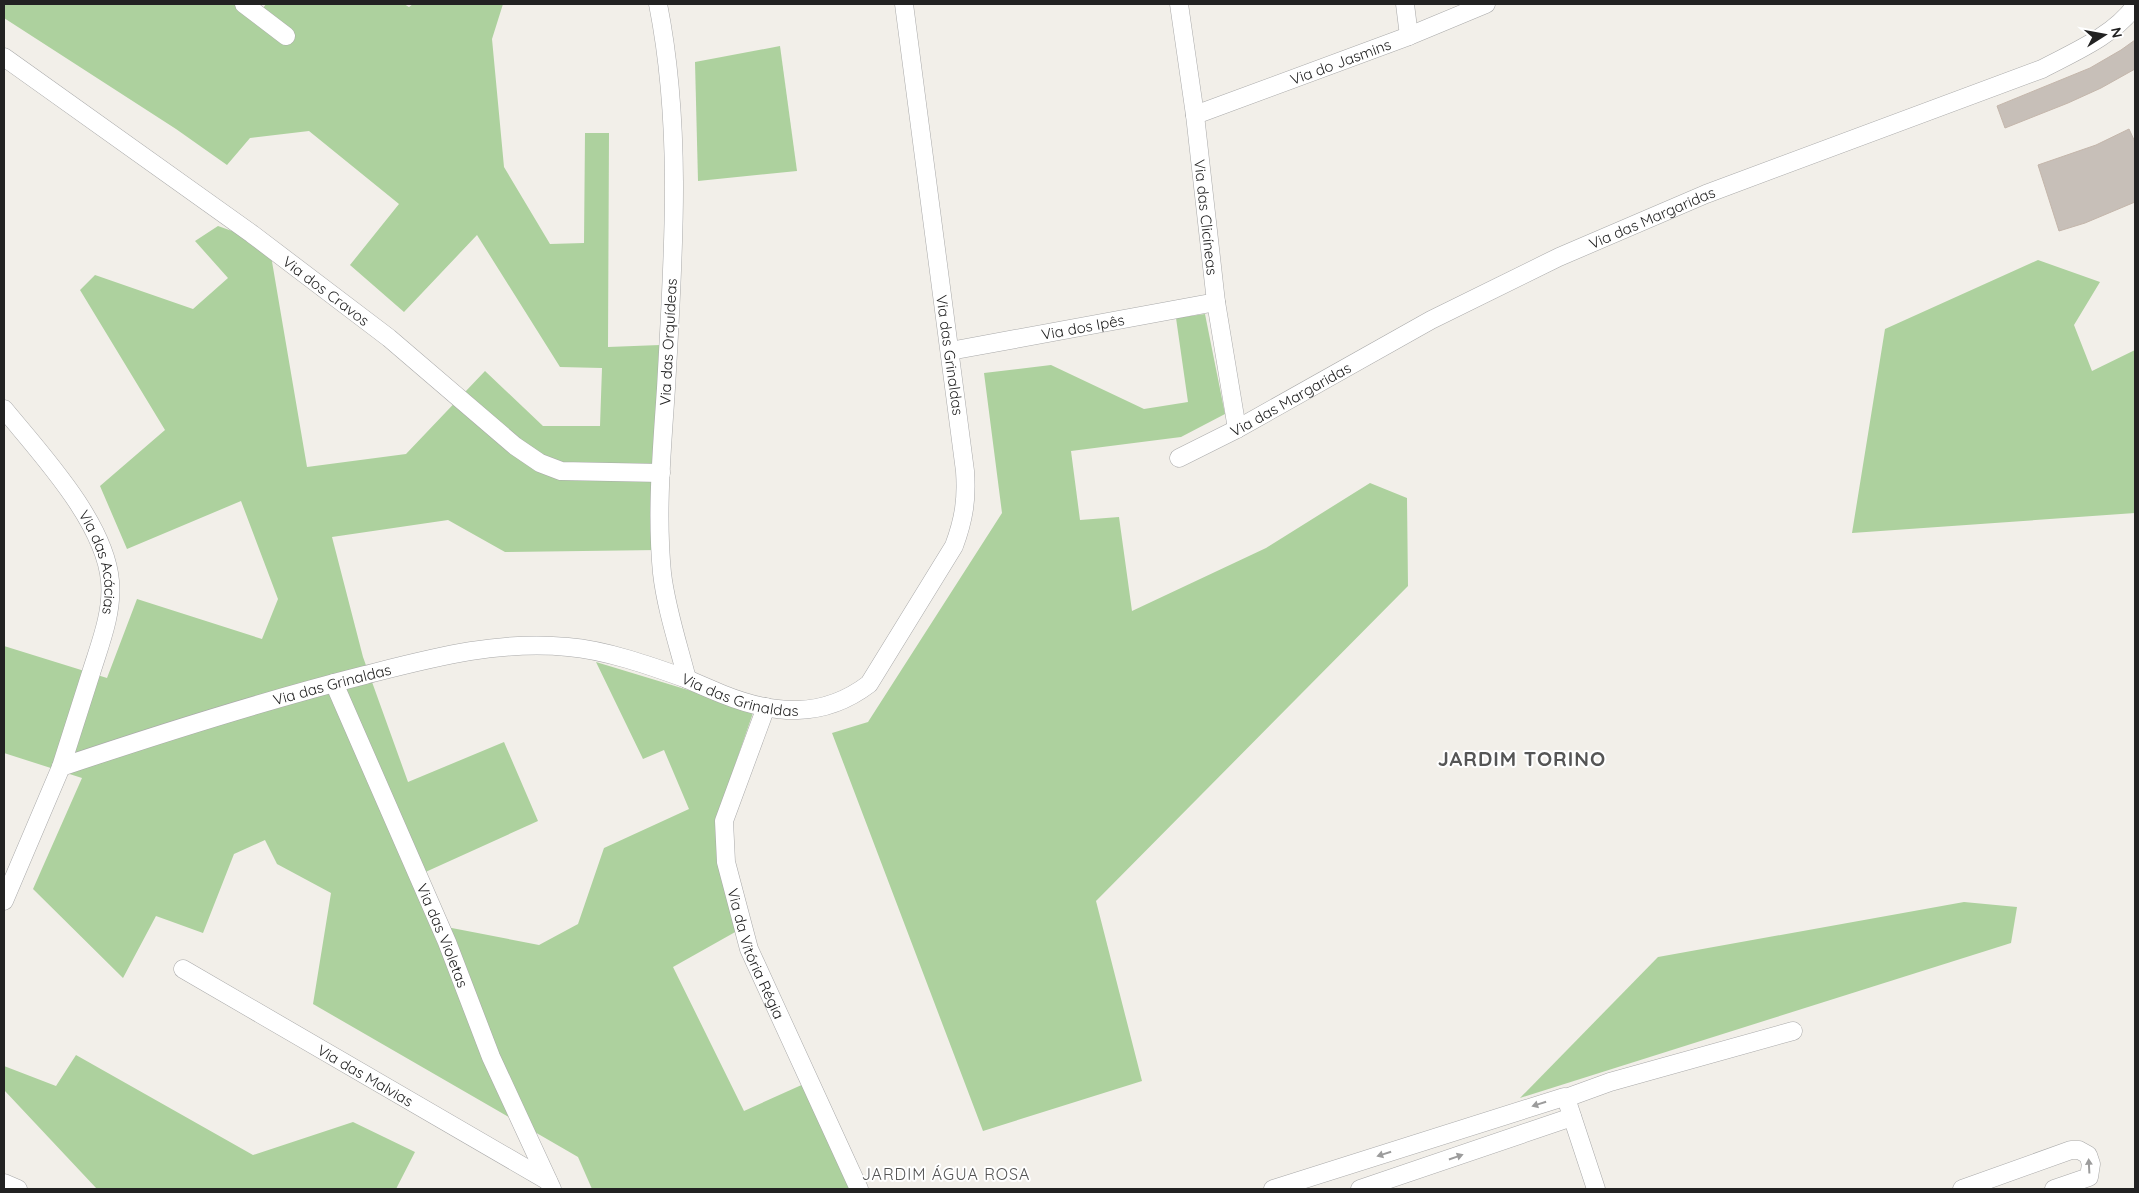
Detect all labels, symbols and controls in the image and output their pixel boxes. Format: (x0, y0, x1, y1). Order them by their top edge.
north arrow (2079, 10, 2129, 60)
text: N (2107, 26, 2127, 39)
street label: Via do Jasmins (1287, 34, 1393, 89)
street label: Via das Clicíneas (1191, 158, 1222, 276)
street label: Via das Margaridas (1586, 182, 1718, 253)
street label: Via dos Cravos (279, 251, 373, 329)
street label: Via das Orquídeas (655, 278, 681, 406)
street label: Via das Grinaldas (932, 294, 968, 416)
street label: Via dos Ipês (1040, 310, 1126, 344)
street label: Via das Margaridas (1227, 358, 1354, 440)
street label: Via das Acácias (75, 506, 120, 616)
street label: Via das Grinaldas (271, 659, 393, 709)
street label: Via das Grinaldas (679, 668, 799, 720)
district label: JARDIM TORINO (1438, 746, 1606, 771)
street label: Via das Violetas (413, 880, 473, 990)
street label: Via da Vitória Régia (724, 886, 789, 1022)
street label: Via das Malvias (314, 1040, 417, 1110)
one-way arrow (1531, 1101, 1546, 1108)
one-way arrow (1376, 1150, 1391, 1158)
one-way arrow (1449, 1152, 1464, 1160)
one-way arrow (2085, 1157, 2093, 1173)
district label: JARDIM ÁGUA ROSA (862, 1164, 1030, 1184)

